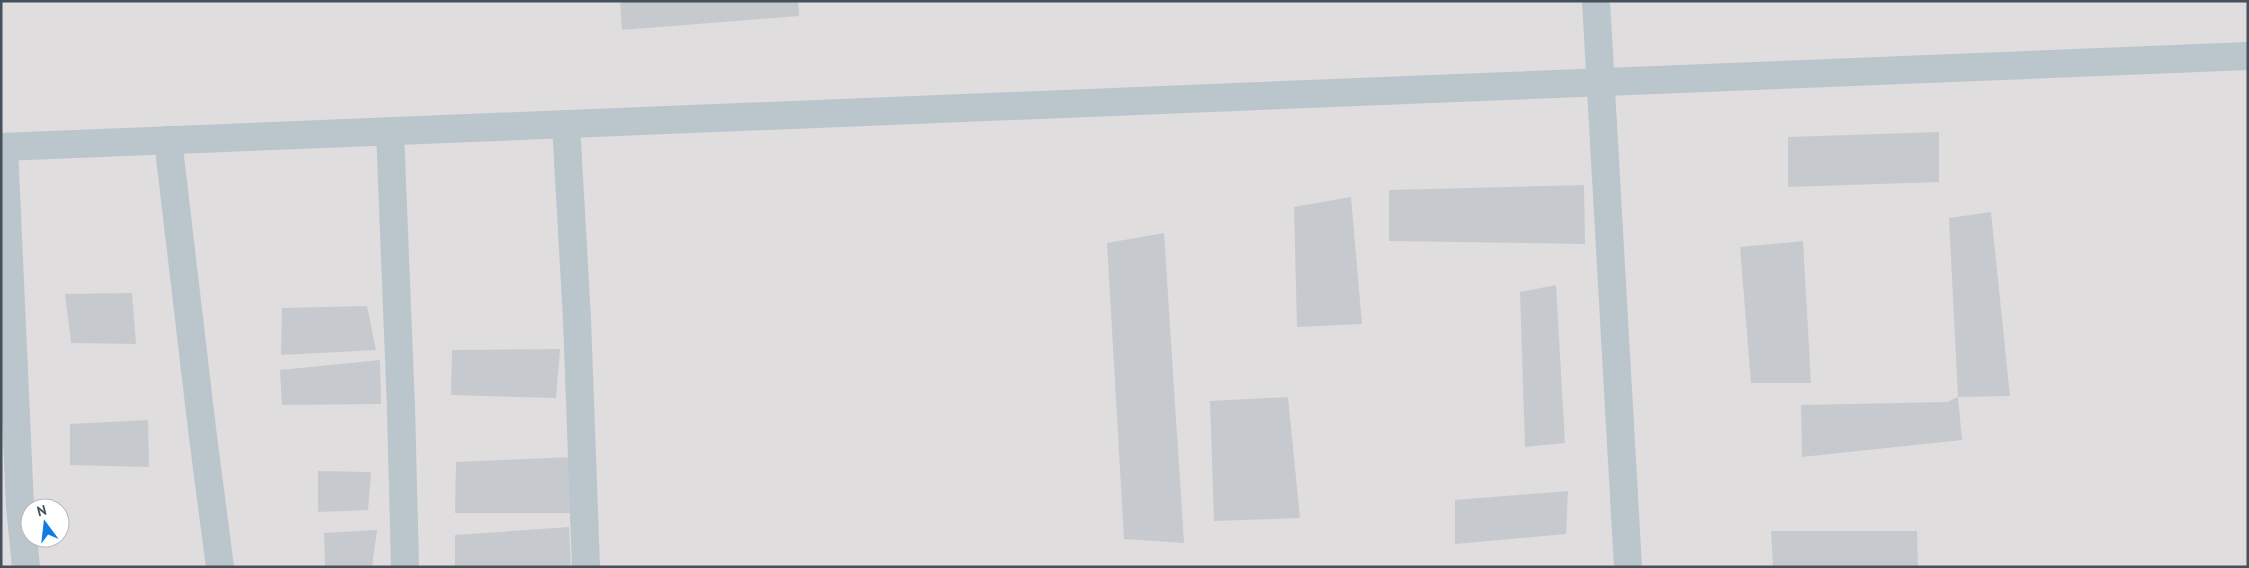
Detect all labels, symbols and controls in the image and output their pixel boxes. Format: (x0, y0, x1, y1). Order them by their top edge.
north arrow (20, 498, 70, 548)
text: N (35, 501, 48, 520)

